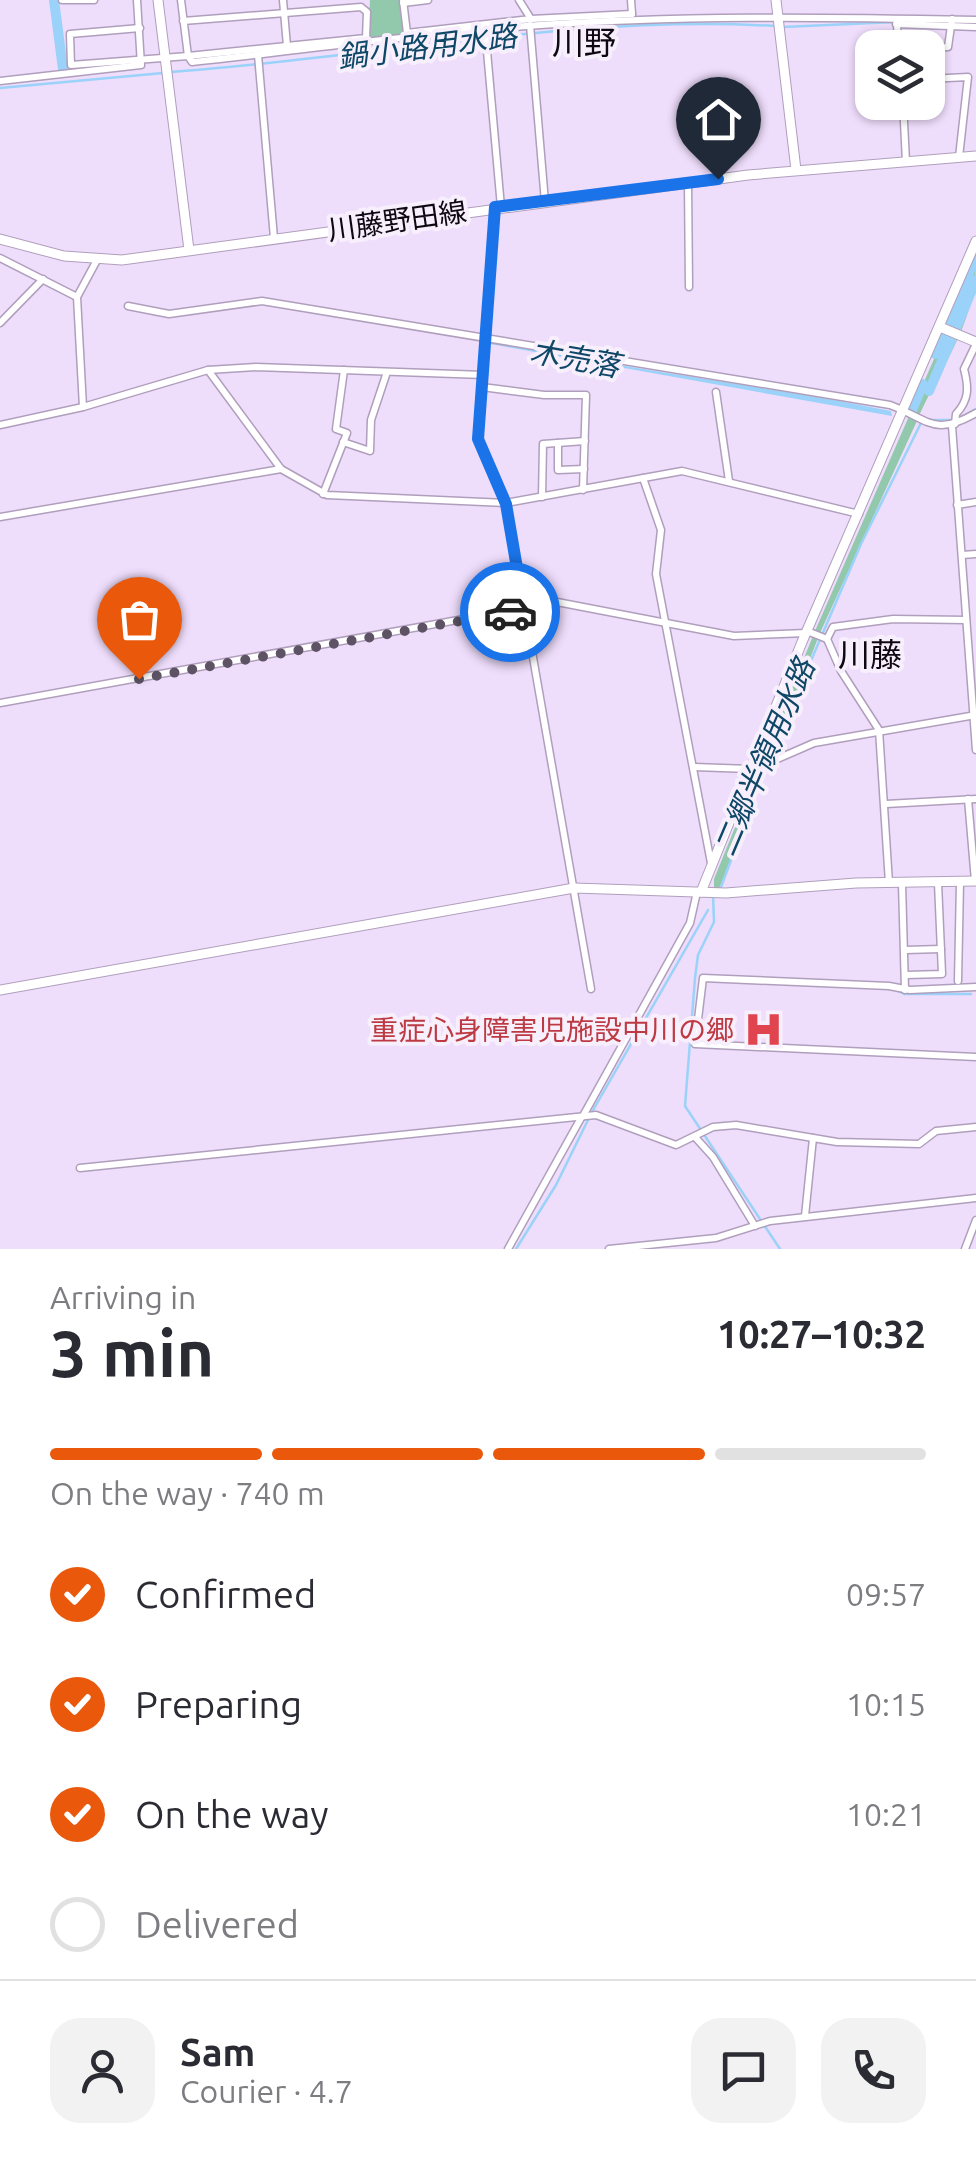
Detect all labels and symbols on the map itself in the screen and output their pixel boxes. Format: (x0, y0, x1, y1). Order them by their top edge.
water label: 鍋小路用水路 (336, 18, 521, 74)
district label: 川野 (552, 24, 616, 60)
pin (676, 77, 761, 180)
street label: 川藤野田線 (326, 195, 468, 245)
water label: 木売落 (528, 333, 626, 383)
courier (460, 562, 560, 662)
pin (97, 577, 182, 680)
district label: 川藤 (838, 636, 902, 672)
water label: 二郷半領用水路 (707, 651, 822, 860)
hospital icon: 重症心身障害児施設中川の郷 (743, 1008, 785, 1050)
place label: 重症心身障害児施設中川の郷 (370, 1014, 734, 1045)

